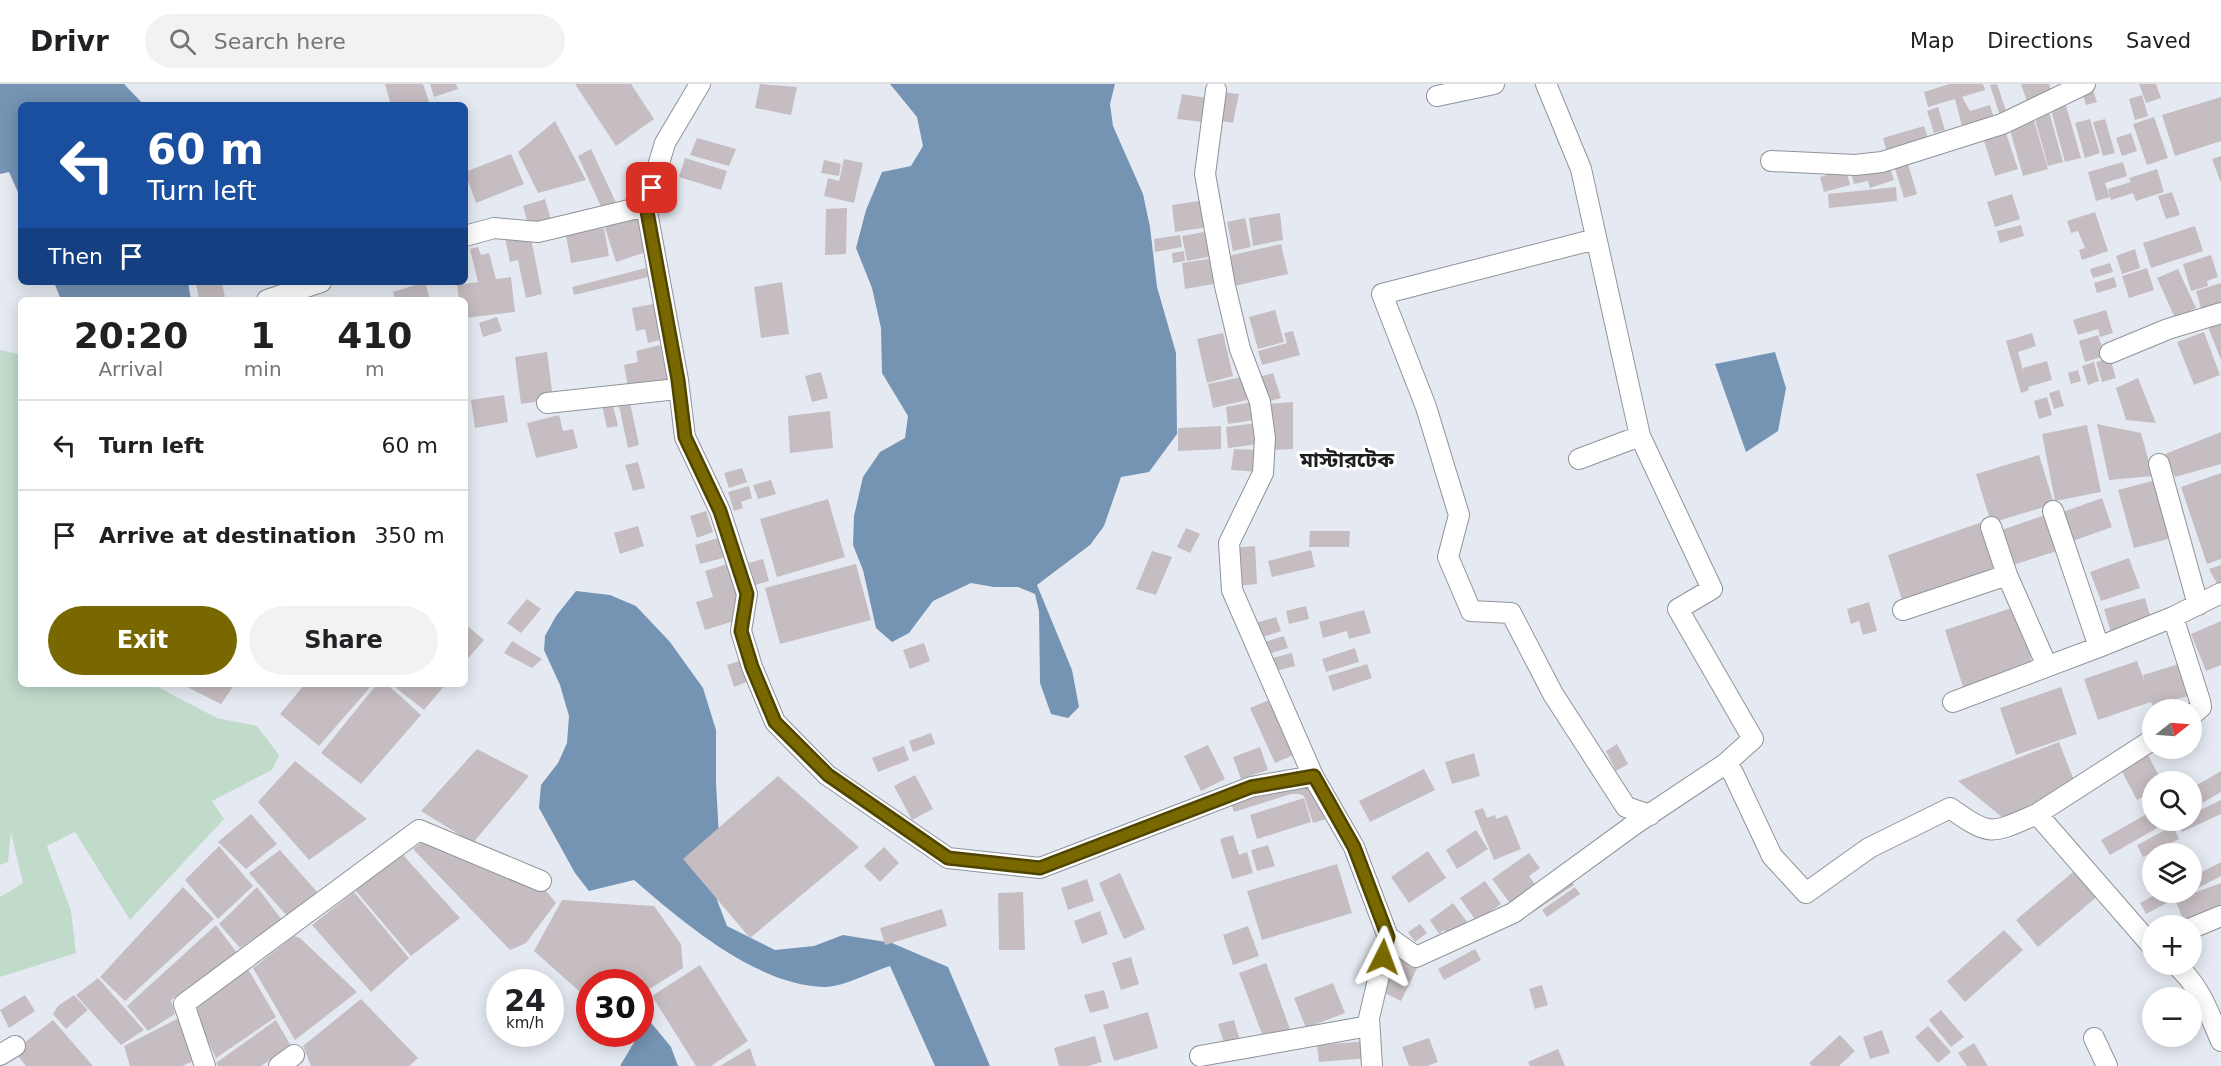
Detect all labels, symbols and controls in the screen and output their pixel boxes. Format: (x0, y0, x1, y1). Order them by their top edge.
search box (145, 14, 565, 68)
text: Drivr (30, 25, 109, 58)
icon: search (166, 25, 199, 58)
text: Search here (214, 29, 346, 54)
text: Map (1910, 29, 1954, 53)
text: Directions (1987, 29, 2093, 53)
text: Saved (2126, 29, 2191, 53)
text: 60 m (147, 125, 264, 174)
icon: left (48, 126, 126, 204)
pin (626, 162, 677, 213)
icon: arrive (635, 171, 668, 204)
text: Turn left (147, 175, 257, 206)
icon: arrive (115, 240, 148, 273)
text: Then (48, 244, 103, 269)
text: 20:20 (74, 315, 188, 356)
text: 1 (250, 315, 275, 356)
text: 410 (337, 315, 412, 356)
text: Arrival (98, 357, 163, 381)
text: min (244, 357, 282, 381)
text: m (365, 357, 385, 381)
icon: left (48, 429, 81, 462)
text: Turn left (99, 433, 204, 458)
text: 60 m (382, 433, 438, 458)
district label: মাস্টারটেক (1299, 448, 1395, 472)
icon: arrive (48, 519, 81, 552)
text: Arrive at destination (99, 523, 356, 548)
text: 350 m (374, 523, 445, 548)
button: Exit (48, 606, 237, 675)
button: Share (249, 606, 438, 675)
north arrow (2142, 699, 2202, 759)
map controls (2142, 699, 2202, 1047)
button: search (2142, 771, 2202, 831)
button: layers (2142, 843, 2202, 903)
button: + (2142, 915, 2202, 975)
position arrow (1351, 925, 1415, 989)
speed limit sign: 30 (576, 969, 654, 1047)
text: 24 (504, 983, 546, 1018)
button: − (2142, 987, 2202, 1047)
text: km/h (506, 1014, 544, 1032)

